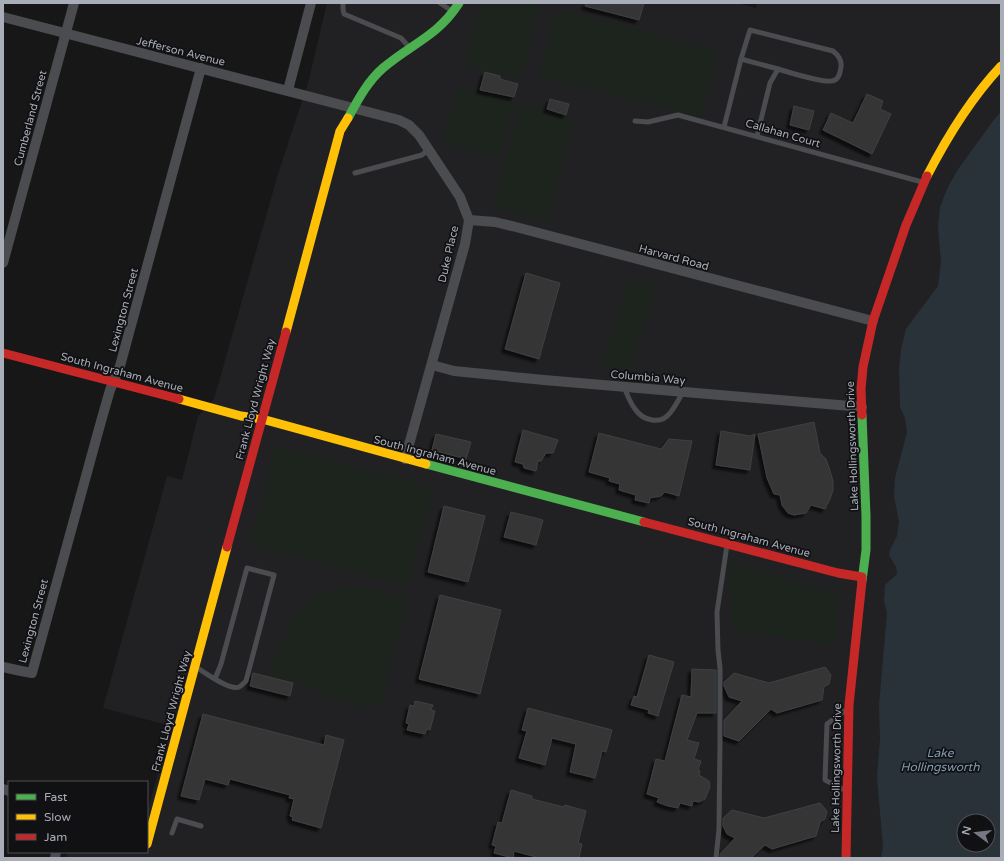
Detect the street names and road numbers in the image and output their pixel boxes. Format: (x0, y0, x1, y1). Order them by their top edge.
street label: Jefferson Avenue (135, 34, 227, 69)
street label: Cumberland Street (11, 69, 50, 167)
street label: Callahan Court (744, 117, 822, 150)
street label: Duke Place (436, 224, 461, 284)
street label: Harvard Road (637, 242, 710, 273)
street label: Lexington Street (106, 267, 141, 354)
street label: Frank Lloyd Wright Way (233, 337, 278, 461)
street label: South Ingraham Avenue (59, 350, 185, 395)
street label: Columbia Way (610, 368, 686, 387)
street label: Lake Hollingsworth Drive (844, 381, 861, 511)
street label: South Ingraham Avenue (372, 433, 498, 478)
street label: South Ingraham Avenue (686, 515, 812, 560)
street label: Lexington Street (16, 578, 51, 665)
street label: Frank Lloyd Wright Way (149, 649, 194, 773)
street label: Lake Hollingsworth Drive (829, 703, 844, 833)

